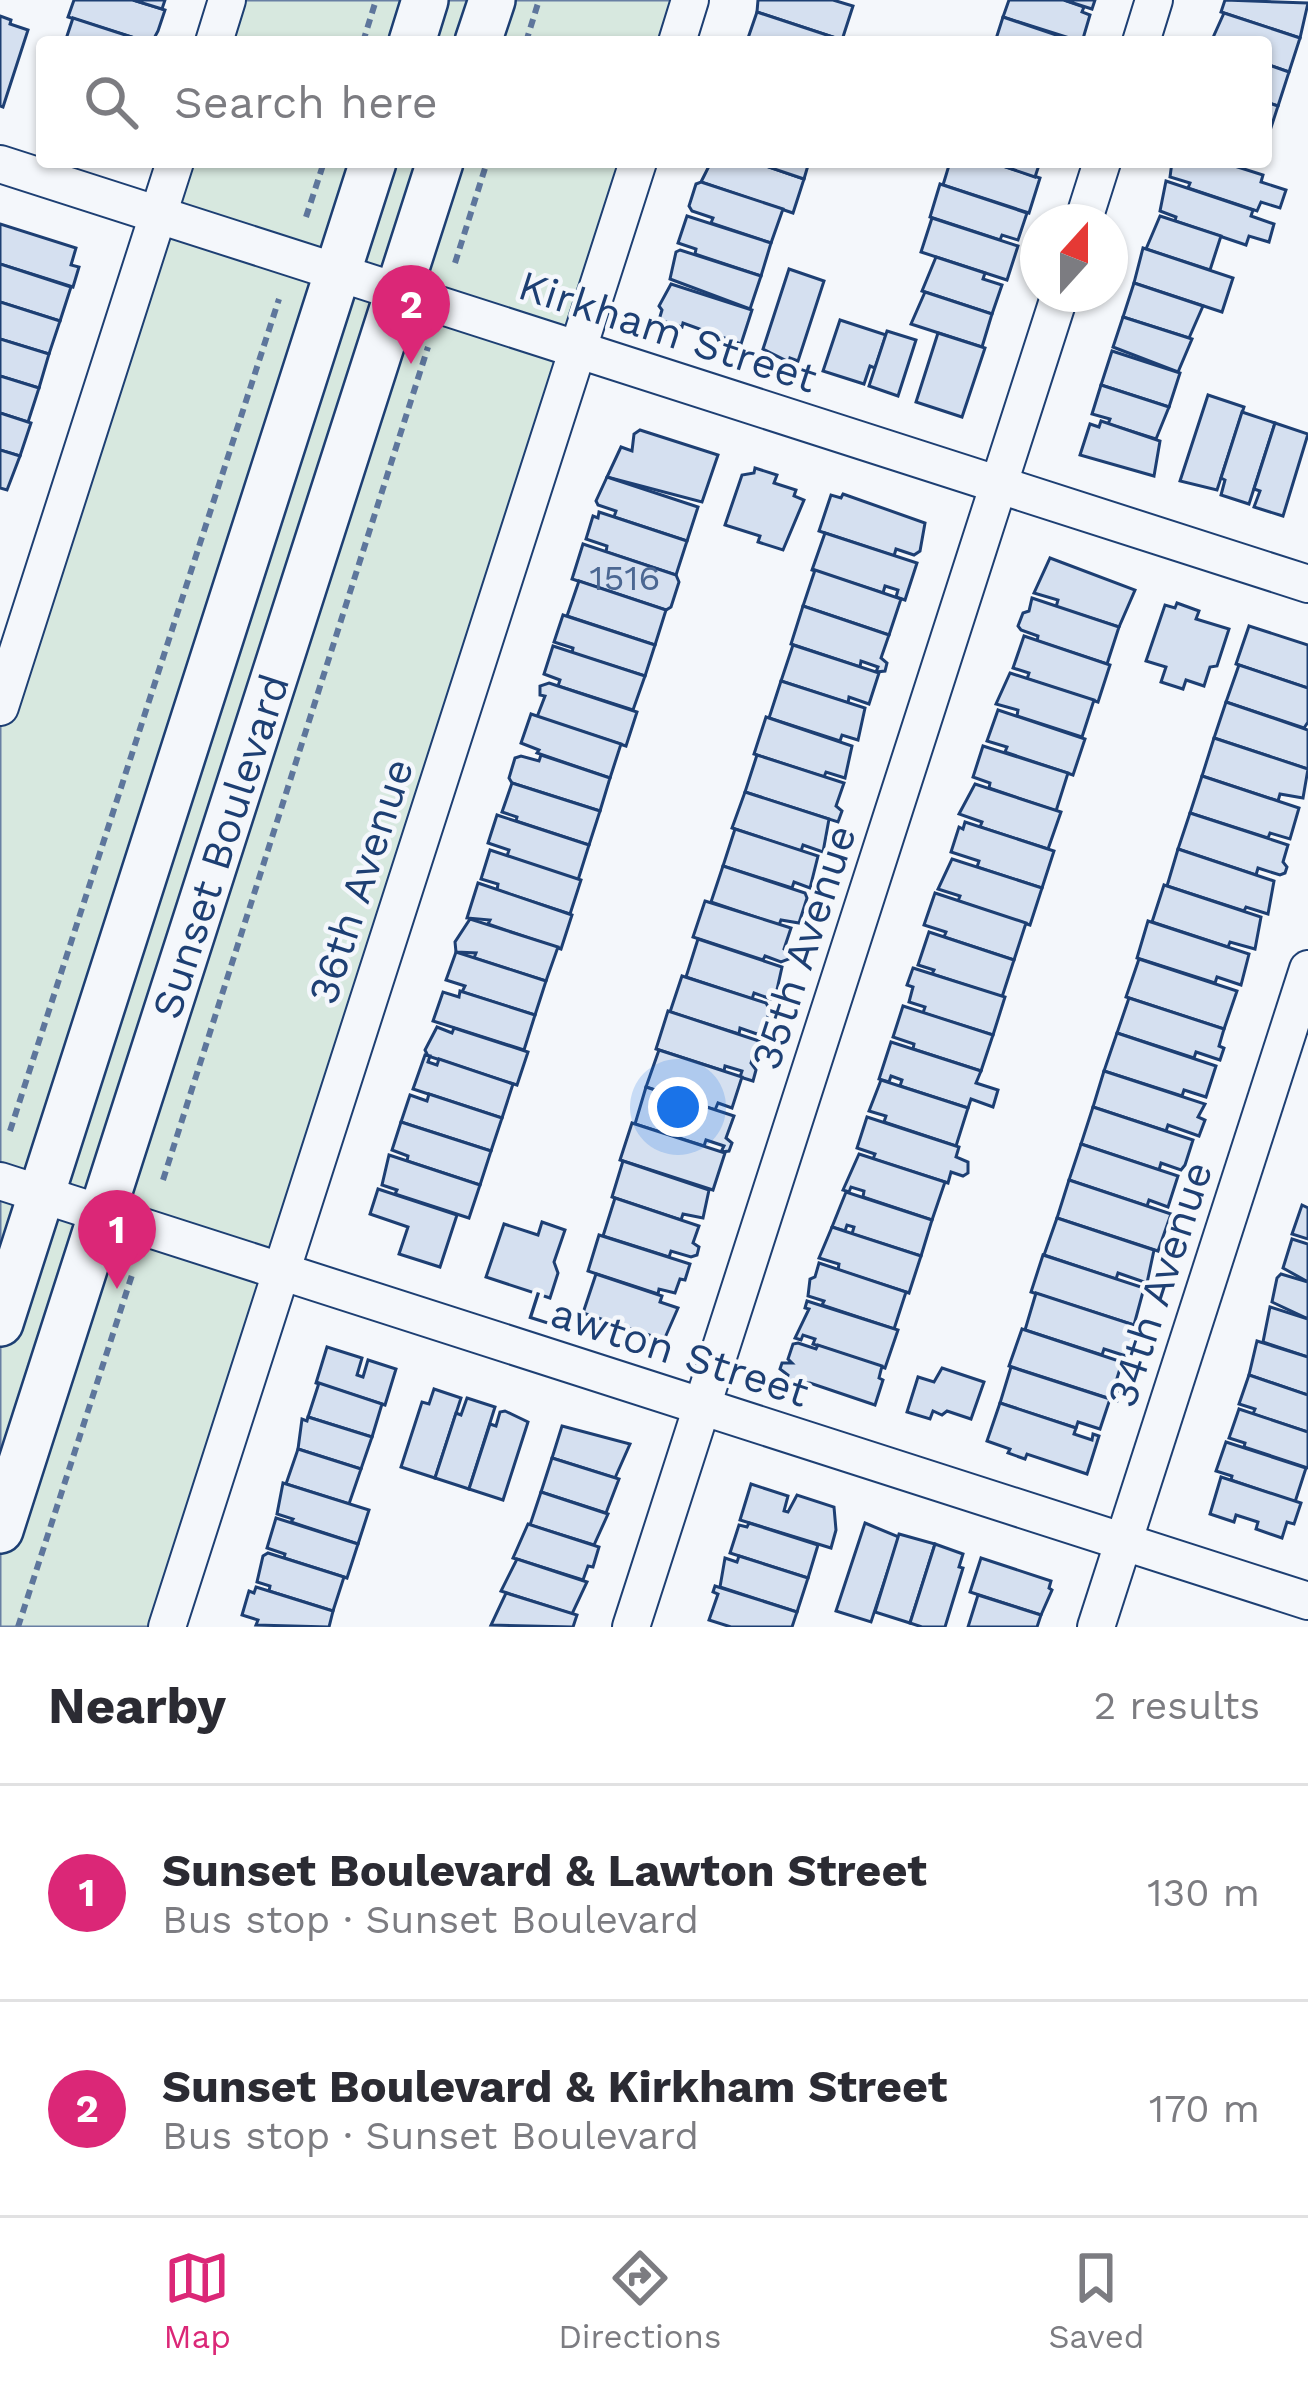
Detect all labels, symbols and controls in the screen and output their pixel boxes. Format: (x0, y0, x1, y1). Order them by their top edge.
search box (36, 36, 1272, 168)
icon: search (78, 69, 144, 135)
text: Search here (174, 76, 438, 129)
north arrow (1020, 204, 1128, 312)
street label: Kirkham Street (513, 260, 823, 403)
pin: 2 (372, 265, 450, 364)
house number: 1516 (590, 557, 660, 599)
street label: Sunset Boulevard (142, 668, 299, 1025)
street label: 36th Avenue (298, 752, 423, 1010)
street label: 35th Avenue (741, 819, 866, 1075)
your location (648, 1077, 708, 1137)
street label: 34th Avenue (1097, 1155, 1222, 1413)
pin: 1 (78, 1190, 156, 1289)
street label: Lawton Street (521, 1280, 815, 1417)
text: Nearby (48, 1676, 226, 1735)
text: 2 results (1094, 1683, 1260, 1728)
text: Sunset Boulevard & Lawton Street (162, 1844, 927, 1897)
text: 1 (79, 1870, 95, 1915)
text: 130 m (1147, 1870, 1260, 1915)
text: Bus stop · Sunset Boulevard (162, 1897, 699, 1942)
text: Sunset Boulevard & Kirkham Street (162, 2060, 947, 2113)
text: 2 (75, 2086, 99, 2131)
text: 170 m (1149, 2086, 1260, 2131)
text: Bus stop · Sunset Boulevard (162, 2113, 699, 2158)
tab: Map (164, 2245, 231, 2356)
tab: Directions (558, 2245, 721, 2356)
tab: Saved (1049, 2245, 1144, 2356)

